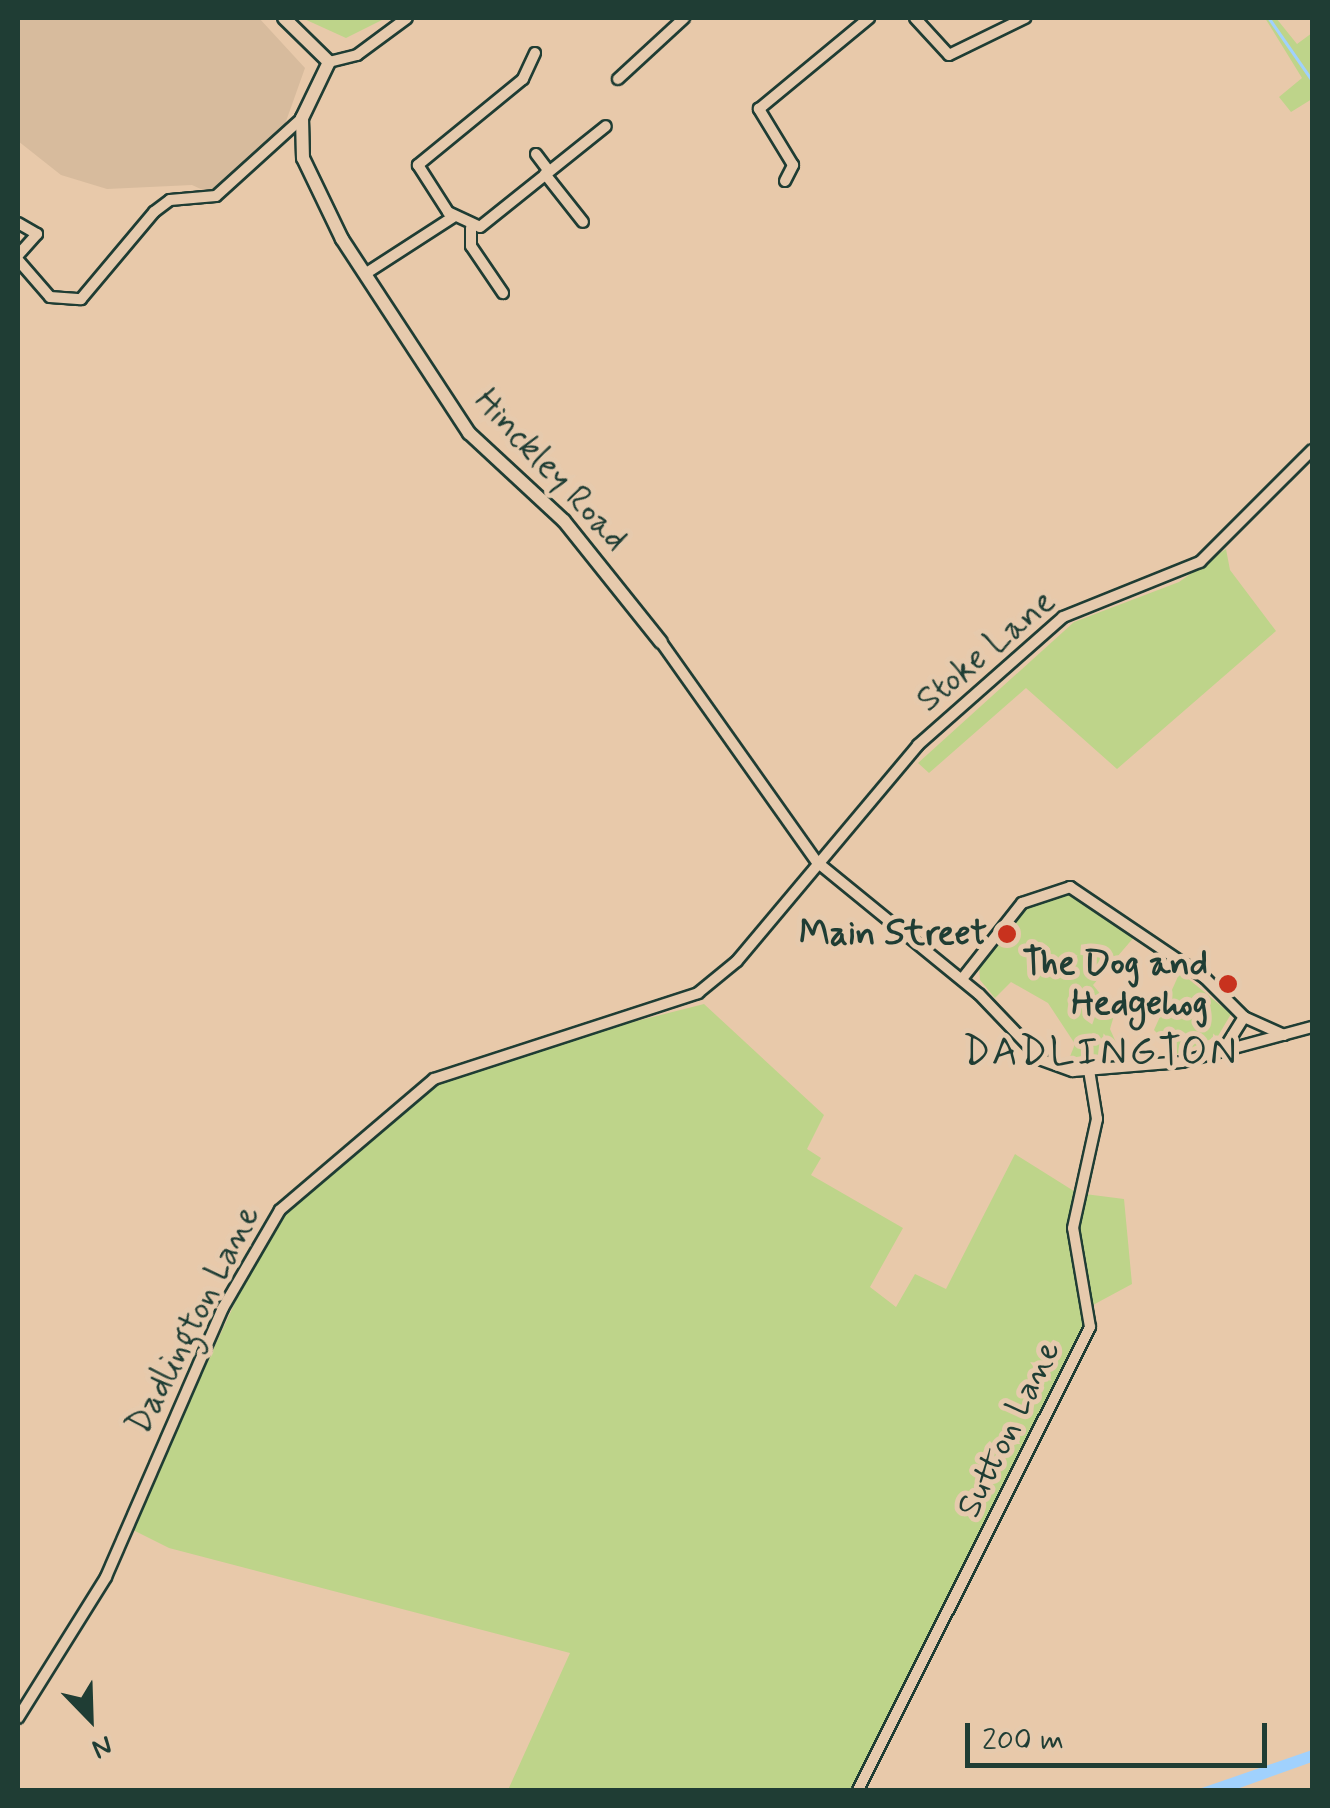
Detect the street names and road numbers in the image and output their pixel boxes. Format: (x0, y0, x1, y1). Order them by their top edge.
street label: Hinckley Road (466, 381, 636, 559)
street label: Stoke Lane (910, 582, 1062, 720)
street label: Dadlington Lane (119, 1201, 269, 1439)
street label: Sutton Lane (949, 1336, 1069, 1522)

